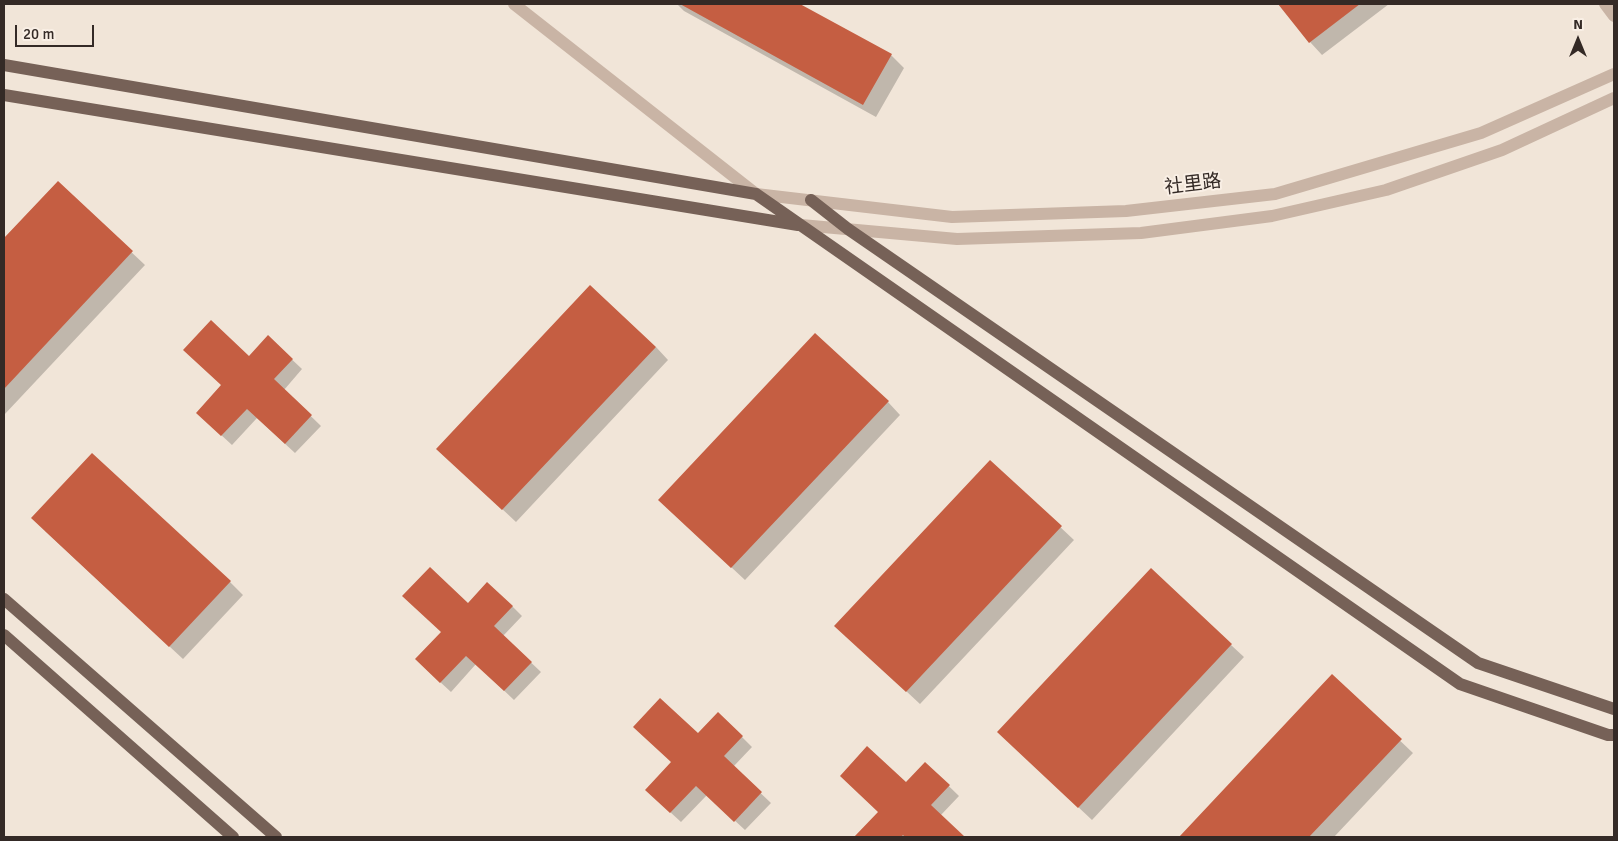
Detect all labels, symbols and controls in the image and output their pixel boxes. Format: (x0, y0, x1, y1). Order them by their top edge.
scale bar (18, 15, 96, 47)
north arrow (1553, 15, 1603, 65)
text: N (1573, 16, 1583, 33)
text: 20 m (23, 25, 54, 43)
street label: 社里路 (1163, 170, 1223, 200)

